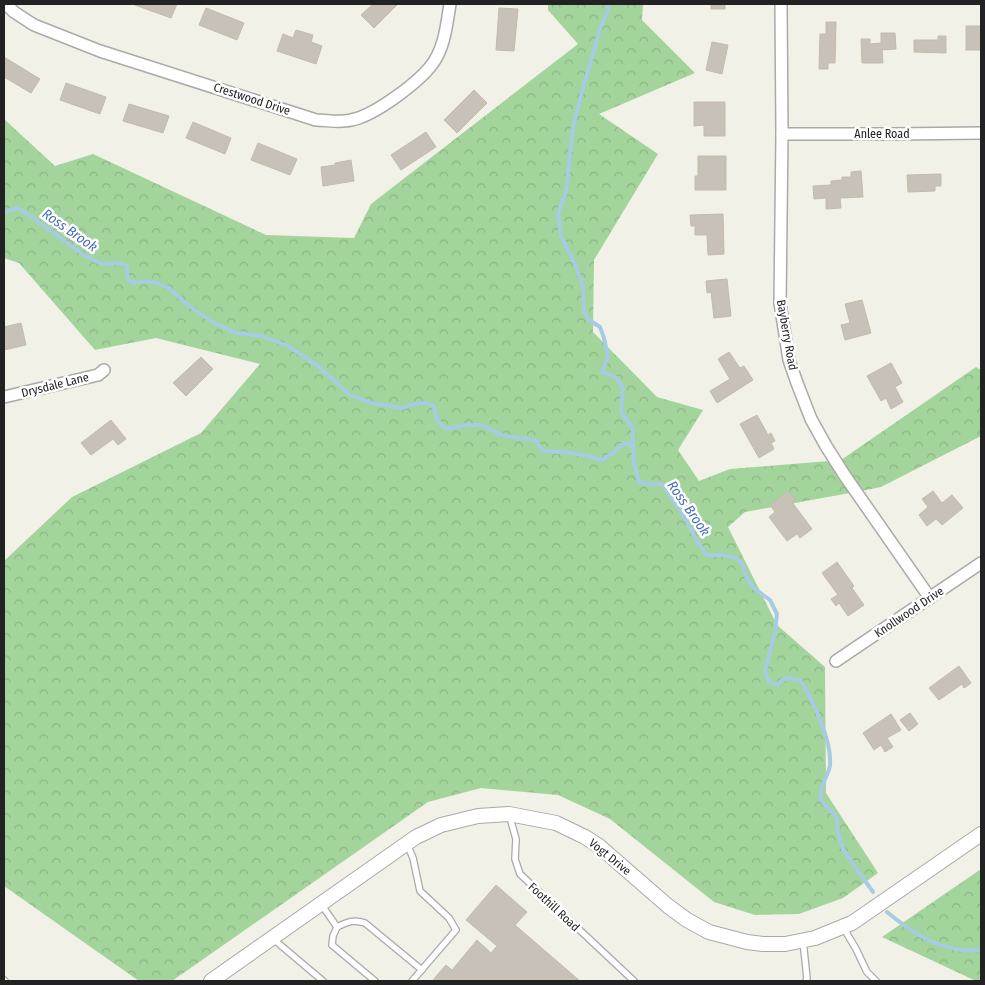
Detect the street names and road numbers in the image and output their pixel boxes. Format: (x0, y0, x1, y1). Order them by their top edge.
street label: Crestwood Drive (212, 80, 292, 118)
street label: Anlee Road (854, 127, 910, 141)
street label: Bayberry Road (774, 299, 800, 371)
street label: Drysdale Lane (20, 370, 90, 400)
street label: Knollwood Drive (872, 584, 946, 640)
street label: Vogt Drive (586, 836, 634, 878)
street label: Foothill Road (526, 880, 582, 934)

